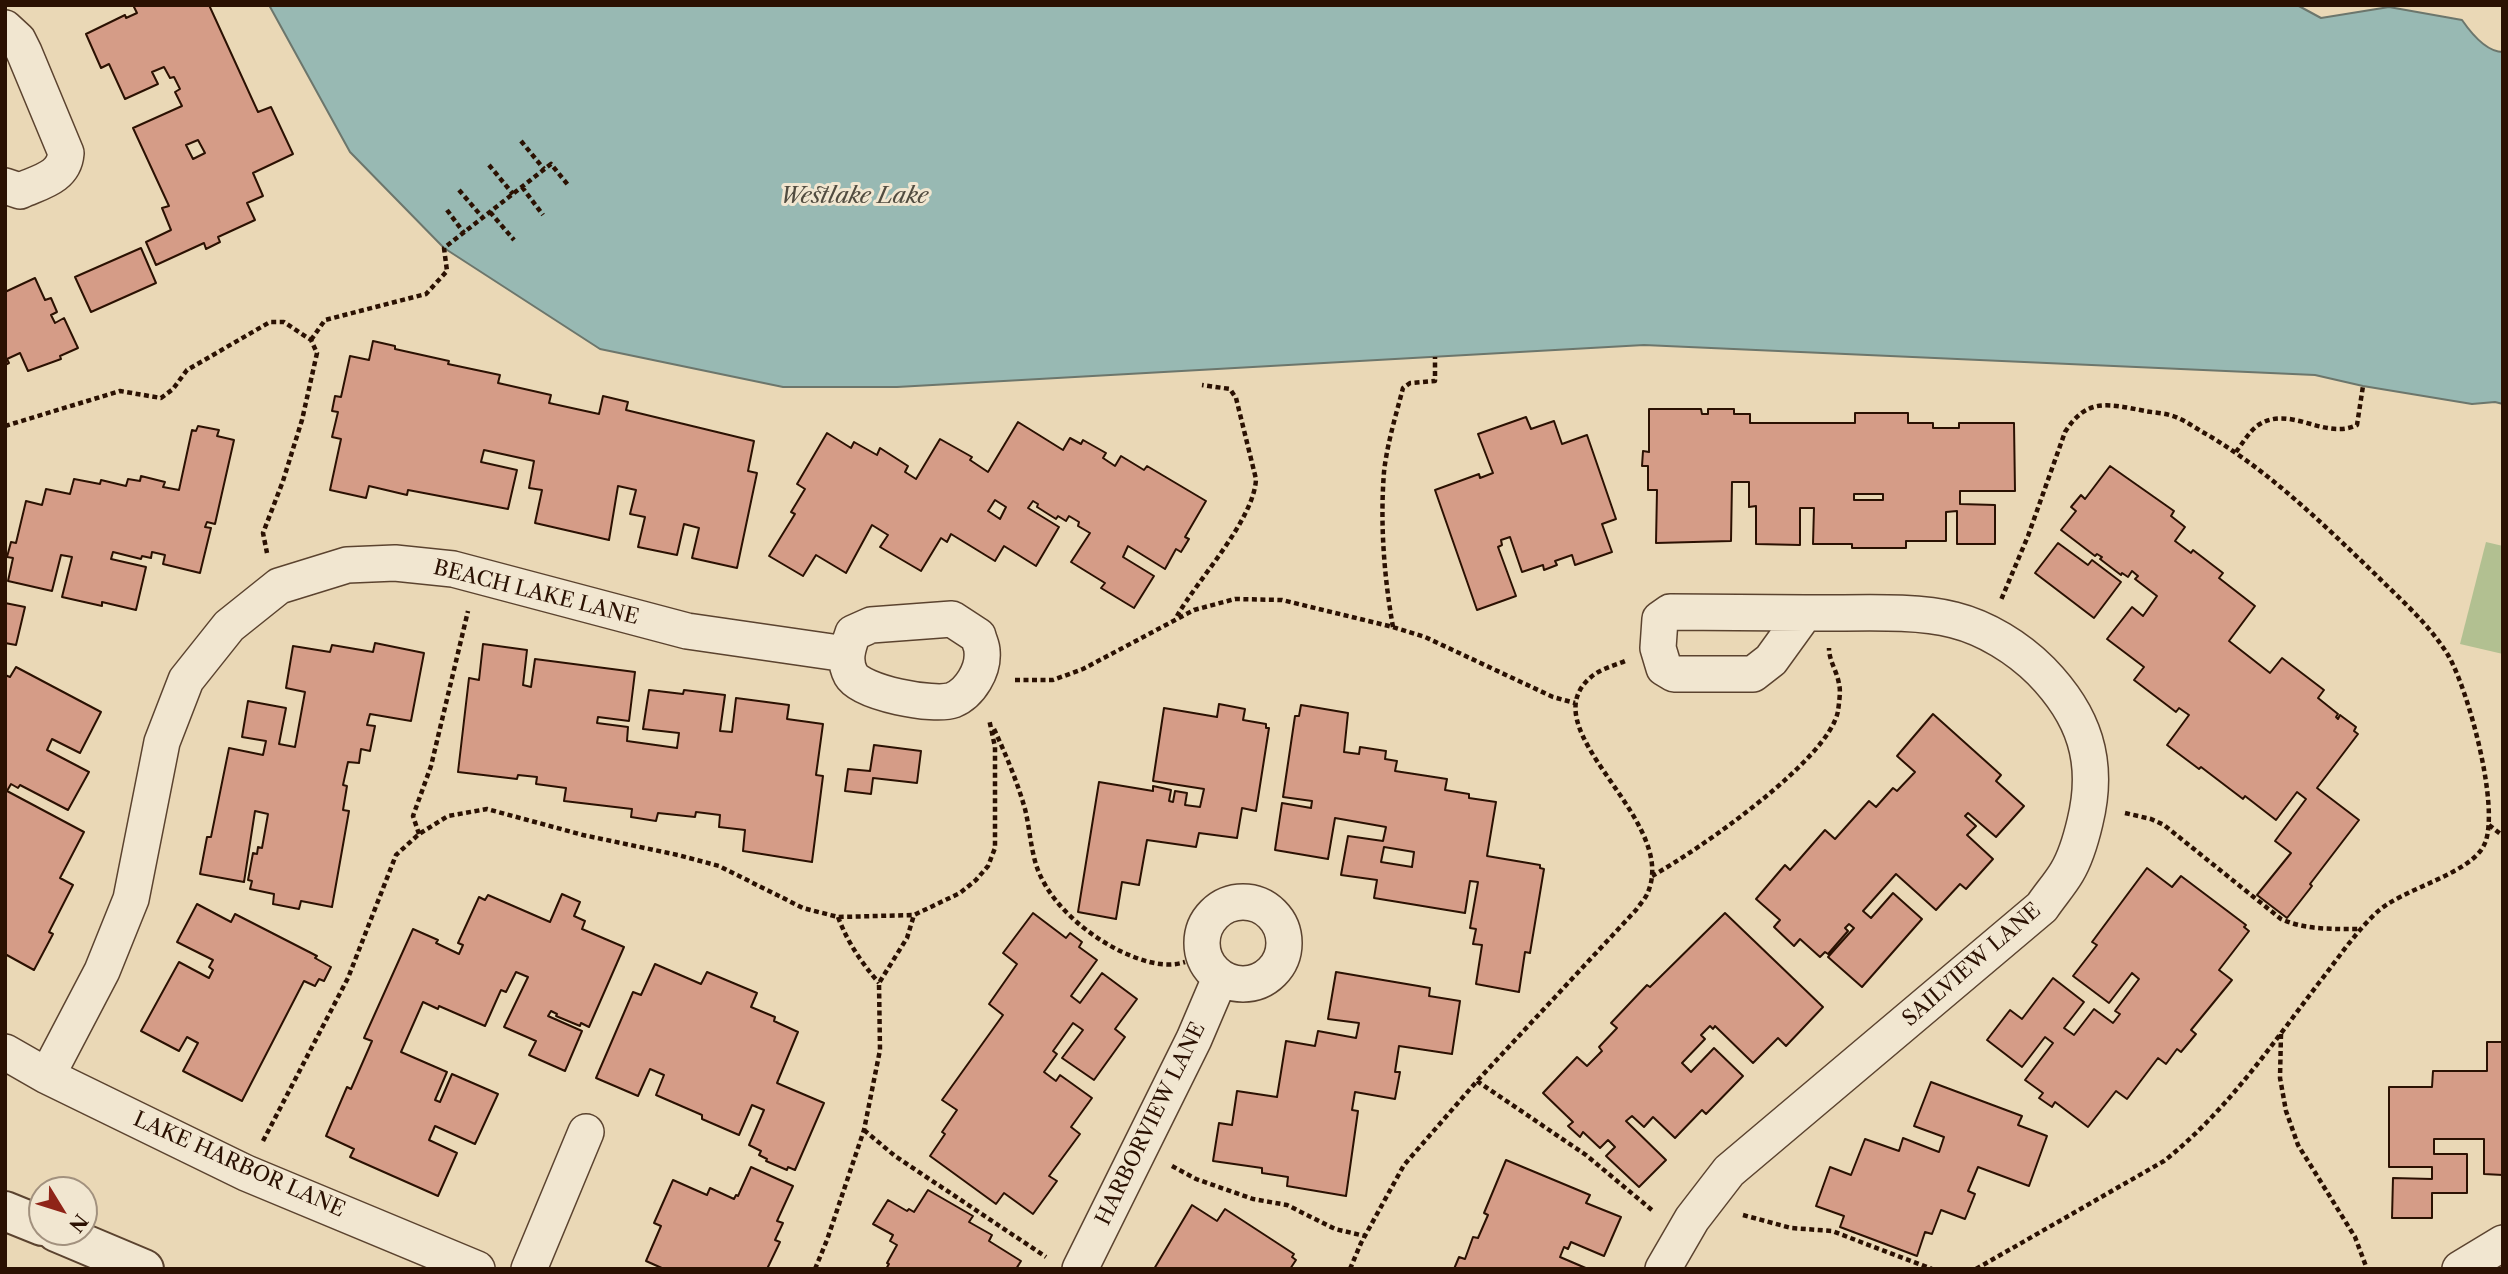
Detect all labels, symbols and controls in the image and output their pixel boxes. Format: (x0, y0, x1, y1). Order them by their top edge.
water label: Westlake Lake (780, 182, 928, 210)
street label: BEACH LAKE LANE (431, 555, 641, 631)
street label: SAILVIEW LANE (1898, 898, 2046, 1032)
street label: HARBORVIEW LANE (1091, 1018, 1211, 1230)
street label: LAKE HARBOR LANE (129, 1107, 349, 1223)
north arrow (28, 1176, 98, 1246)
text: N (64, 1209, 93, 1237)

